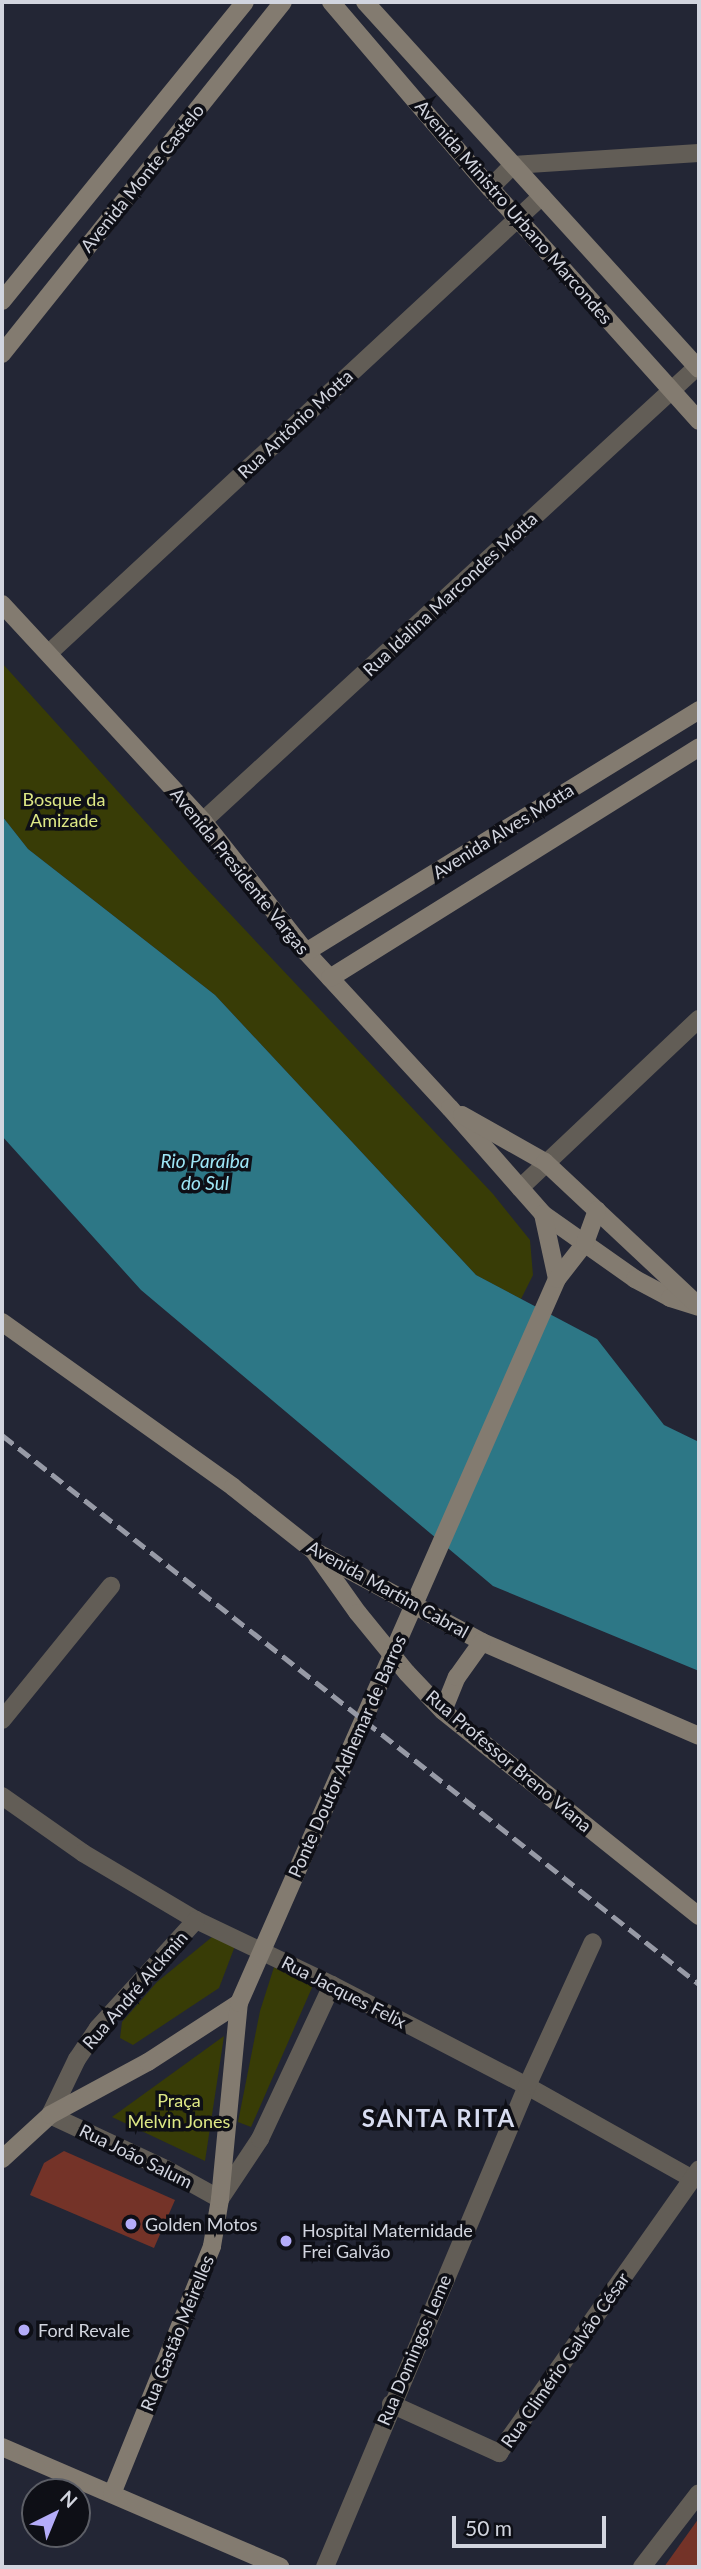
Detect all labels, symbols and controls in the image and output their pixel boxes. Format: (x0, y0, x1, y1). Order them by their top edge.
street label: Avenida Ministro Urbano Marcondes (411, 96, 617, 328)
street label: Avenida Monte Castelo (76, 100, 208, 256)
street label: Rua Antônio Motta (233, 365, 357, 483)
street label: Rua Idalina Marcondes Motta (358, 508, 542, 680)
street label: Avenida Alves Motta (428, 779, 578, 883)
street label: Avenida Presidente Vargas (166, 783, 314, 959)
park label: Bosque da Amizade (23, 789, 105, 832)
water label: Rio Paraíba do Sul (160, 1150, 250, 1194)
street label: Avenida Martim Cabral (304, 1536, 472, 1642)
street label: Ponte Doutor Adhemar de Barros (283, 1631, 411, 1881)
street label: Rua Professor Breno Viana (422, 1685, 596, 1837)
street label: Rua André Alckmin (78, 1926, 192, 2054)
street label: Rua Jacques Felix (278, 1951, 410, 2033)
park label: Praça Melvin Jones (127, 2090, 231, 2132)
district label: SANTA RITA (363, 2104, 515, 2132)
street label: Rua João Salum (76, 2119, 196, 2193)
place label: Golden Motos (145, 2213, 258, 2235)
marker: Golden Motos (123, 2216, 139, 2232)
place label: Hospital Maternidade Frei Galvão (302, 2220, 473, 2262)
marker: Hospital Maternidade Frei Galvão (276, 2231, 296, 2251)
street label: Rua Gastão Meirelles (136, 2252, 218, 2414)
street label: Rua Climério Galvão César (496, 2268, 634, 2452)
street label: Rua Domingos Leme (372, 2271, 456, 2429)
place label: Ford Revale (38, 2319, 130, 2341)
marker: Ford Revale (16, 2322, 32, 2338)
north arrow (21, 2478, 91, 2548)
text: N (56, 2485, 82, 2512)
scale bar (456, 2502, 610, 2546)
text: 50 m (465, 2515, 512, 2540)

